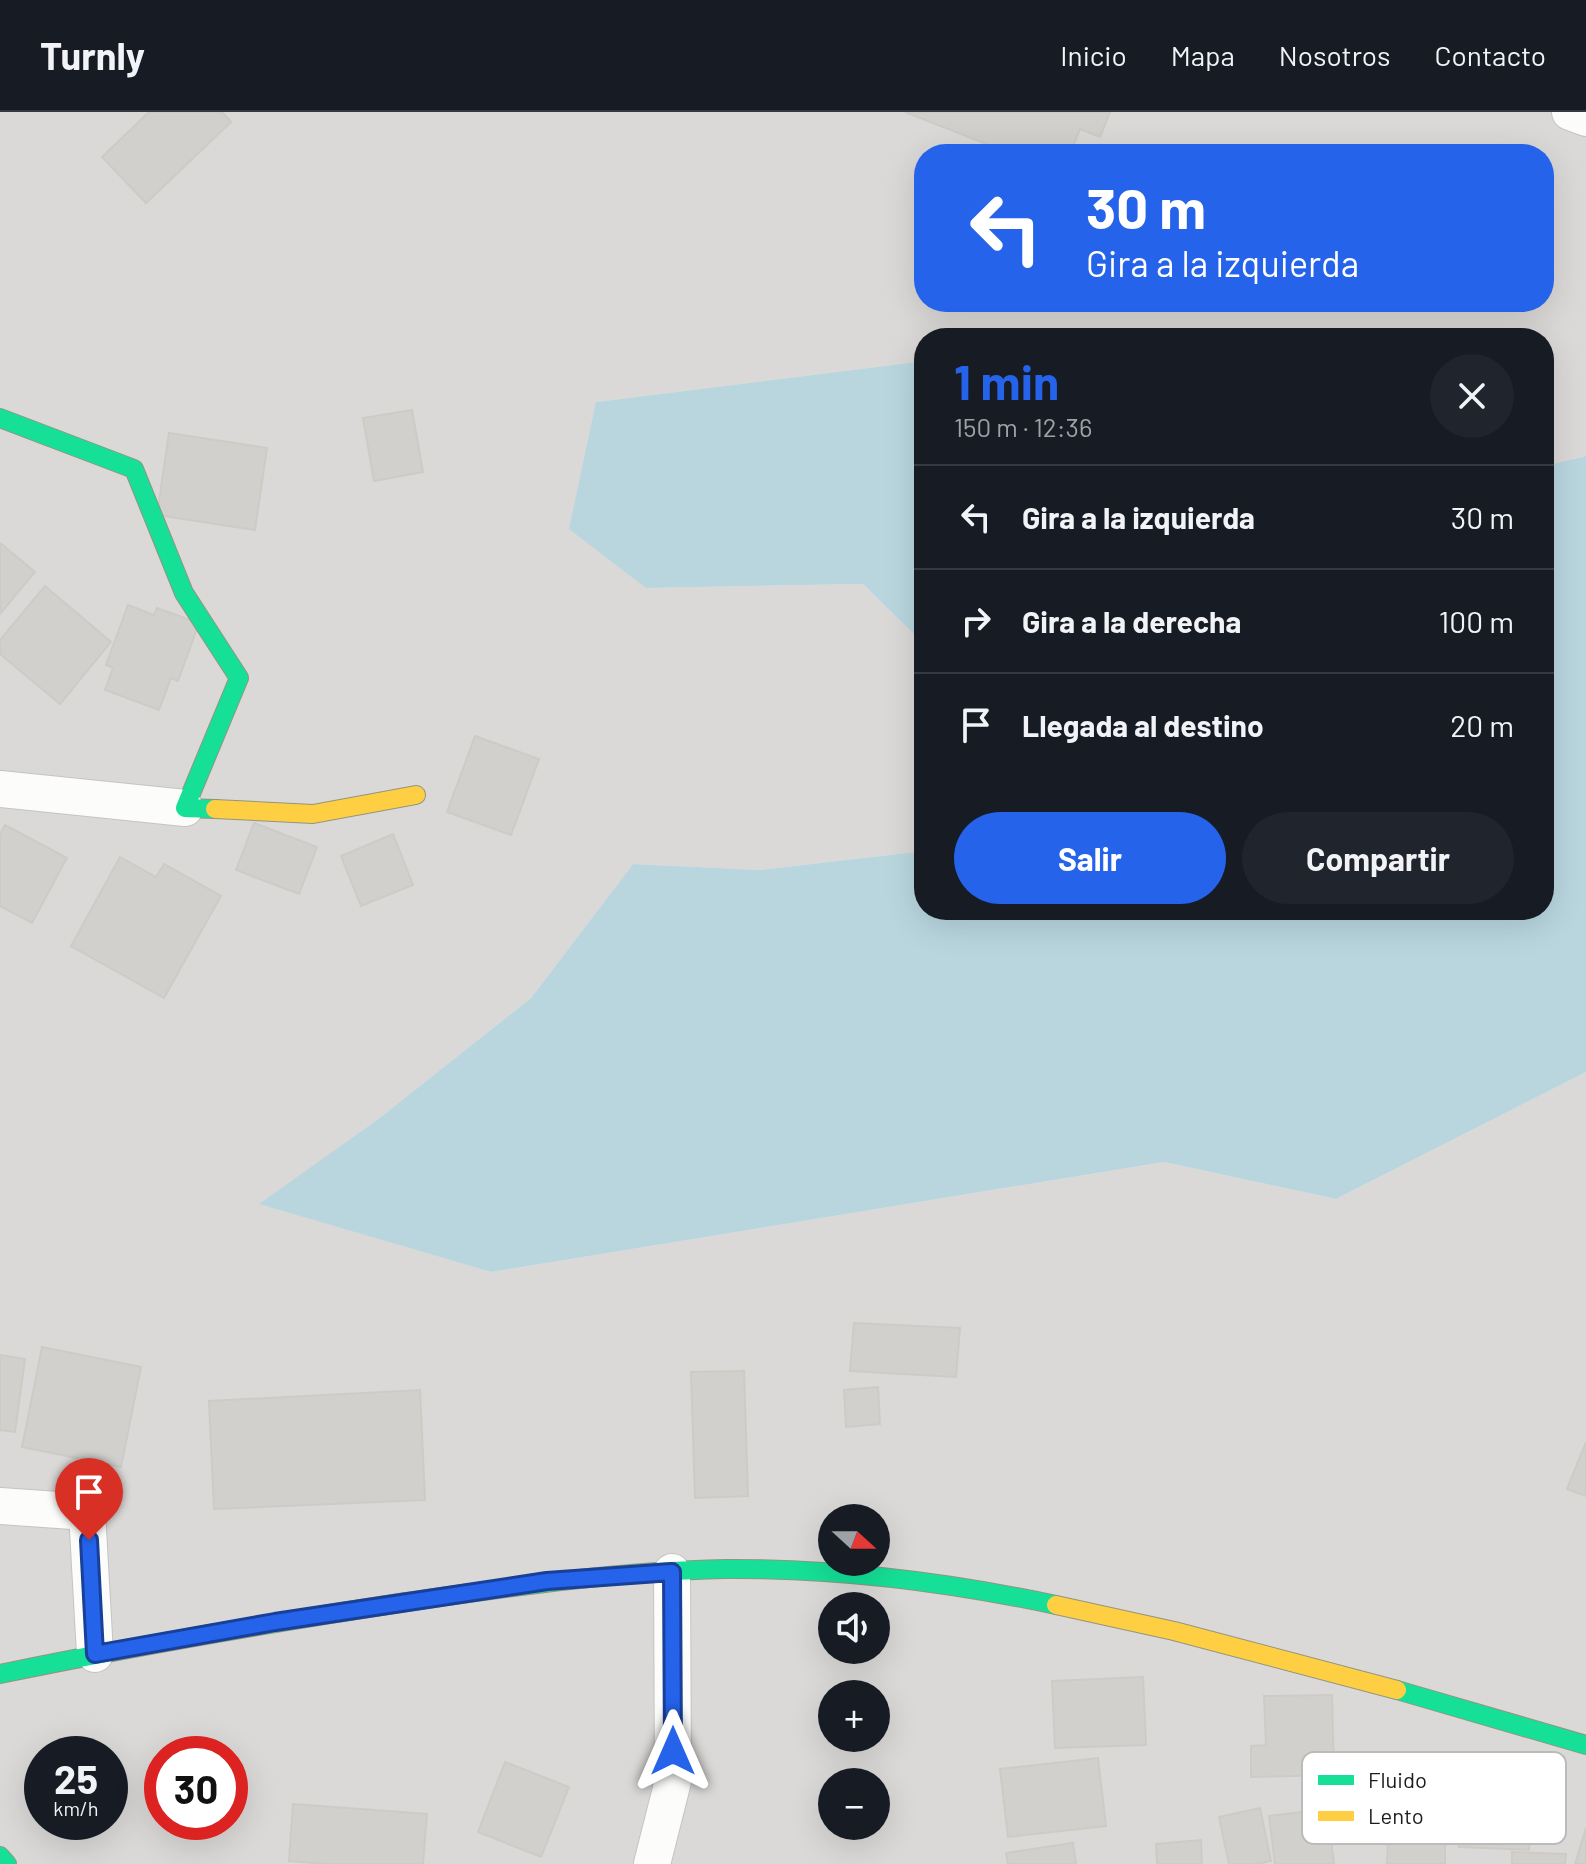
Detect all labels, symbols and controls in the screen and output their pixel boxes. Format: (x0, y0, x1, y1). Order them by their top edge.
text: Turnly (40, 32, 145, 78)
text: Inicio (1060, 38, 1127, 72)
text: Mapa (1171, 38, 1235, 72)
text: Nosotros (1279, 38, 1391, 72)
text: Contacto (1435, 38, 1546, 72)
text: 30 m (1086, 173, 1206, 240)
icon: left (954, 176, 1058, 280)
text: Gira a la izquierda (1086, 241, 1359, 284)
text: 1 min (954, 352, 1059, 410)
button: close (1430, 354, 1514, 438)
text: 150 m · 12:36 (954, 411, 1092, 442)
icon: left (954, 495, 998, 539)
text: Gira a la izquierda (1022, 499, 1255, 535)
text: 30 m (1451, 499, 1514, 535)
icon: right (954, 599, 998, 643)
text: Gira a la derecha (1022, 603, 1241, 639)
text: 100 m (1439, 603, 1514, 639)
icon: arrive (954, 703, 998, 747)
text: Llegada al destino (1022, 707, 1264, 743)
text: 20 m (1450, 707, 1514, 743)
button: Salir (954, 812, 1226, 904)
button: Compartir (1242, 812, 1514, 904)
pin (55, 1458, 123, 1540)
icon: arrive (67, 1470, 111, 1514)
north arrow (818, 1504, 890, 1576)
map controls (818, 1504, 890, 1840)
button: sound (818, 1592, 890, 1664)
button: + (818, 1680, 890, 1752)
position arrow (631, 1709, 715, 1793)
speed limit sign: 30 (144, 1736, 248, 1840)
legend (1302, 1752, 1566, 1844)
text: 25 (54, 1754, 98, 1802)
text: Fluido (1368, 1766, 1427, 1792)
button: − (818, 1768, 890, 1840)
text: km/h (53, 1796, 99, 1820)
text: Lento (1368, 1802, 1424, 1828)

